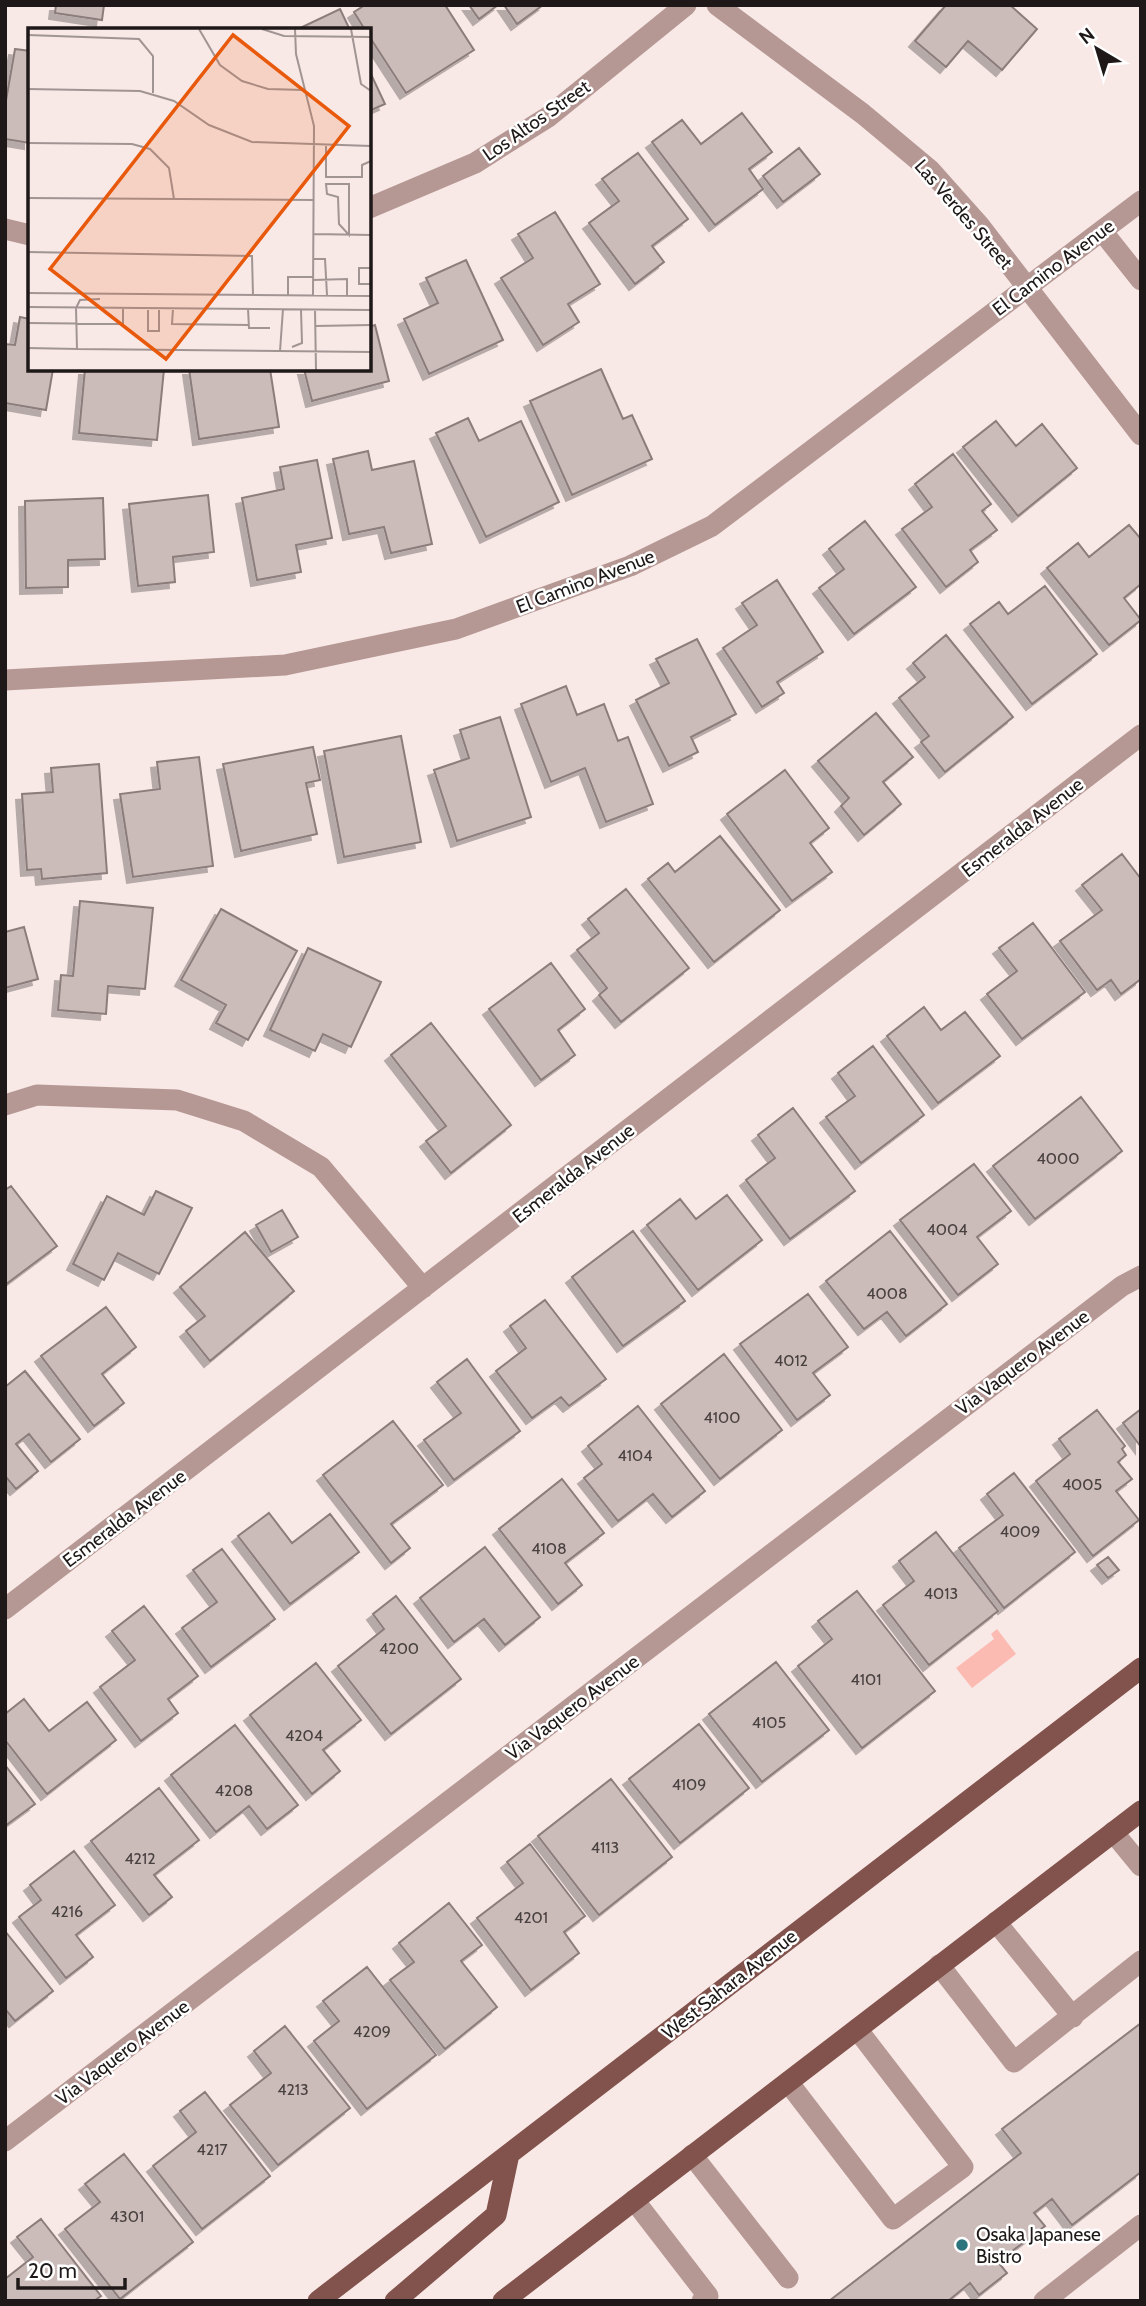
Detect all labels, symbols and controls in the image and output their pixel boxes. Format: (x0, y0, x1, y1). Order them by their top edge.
north arrow (1062, 14, 1132, 84)
text: N (1074, 23, 1099, 49)
inset map (28, 28, 371, 371)
street label: Los Altos Street (478, 75, 595, 166)
street label: Las Verdes Street (910, 155, 1018, 274)
street label: El Camino Avenue (988, 214, 1119, 321)
street label: El Camino Avenue (513, 544, 658, 618)
street label: Esmeralda Avenue (957, 773, 1088, 882)
street label: Esmeralda Avenue (508, 1119, 639, 1228)
house number: 4000 (1037, 1149, 1079, 1168)
house number: 4004 (927, 1220, 967, 1239)
house number: 4008 (866, 1284, 908, 1303)
street label: Via Vaquero Avenue (951, 1305, 1094, 1420)
house number: 4012 (774, 1351, 808, 1370)
house number: 4100 (704, 1408, 740, 1427)
house number: 4104 (618, 1446, 652, 1465)
street label: Esmeralda Avenue (58, 1464, 191, 1572)
house number: 4005 (1062, 1475, 1102, 1494)
house number: 4009 (1000, 1522, 1040, 1541)
house number: 4108 (531, 1539, 567, 1558)
house number: 4013 (924, 1584, 958, 1603)
house number: 4200 (379, 1639, 419, 1658)
street label: Via Vaquero Avenue (501, 1650, 644, 1765)
house number: 4101 (851, 1670, 881, 1689)
house number: 4105 (752, 1713, 786, 1732)
house number: 4204 (285, 1726, 323, 1745)
house number: 4109 (672, 1775, 706, 1794)
house number: 4208 (215, 1781, 253, 1800)
house number: 4113 (591, 1838, 619, 1857)
house number: 4212 (124, 1849, 156, 1868)
house number: 4216 (51, 1902, 83, 1921)
house number: 4201 (514, 1908, 548, 1927)
street label: West Sahara Avenue (657, 1924, 801, 2044)
street label: Via Vaquero Avenue (51, 1995, 194, 2110)
house number: 4209 (353, 2022, 391, 2041)
house number: 4213 (277, 2080, 309, 2099)
house number: 4217 (197, 2140, 227, 2159)
house number: 4301 (110, 2207, 144, 2226)
place label: Osaka Japanese Bistro (976, 2223, 1101, 2268)
marker: Osaka Japanese Bistro (954, 2237, 970, 2253)
scale bar (18, 2246, 124, 2290)
text: 20 m (28, 2258, 77, 2283)

